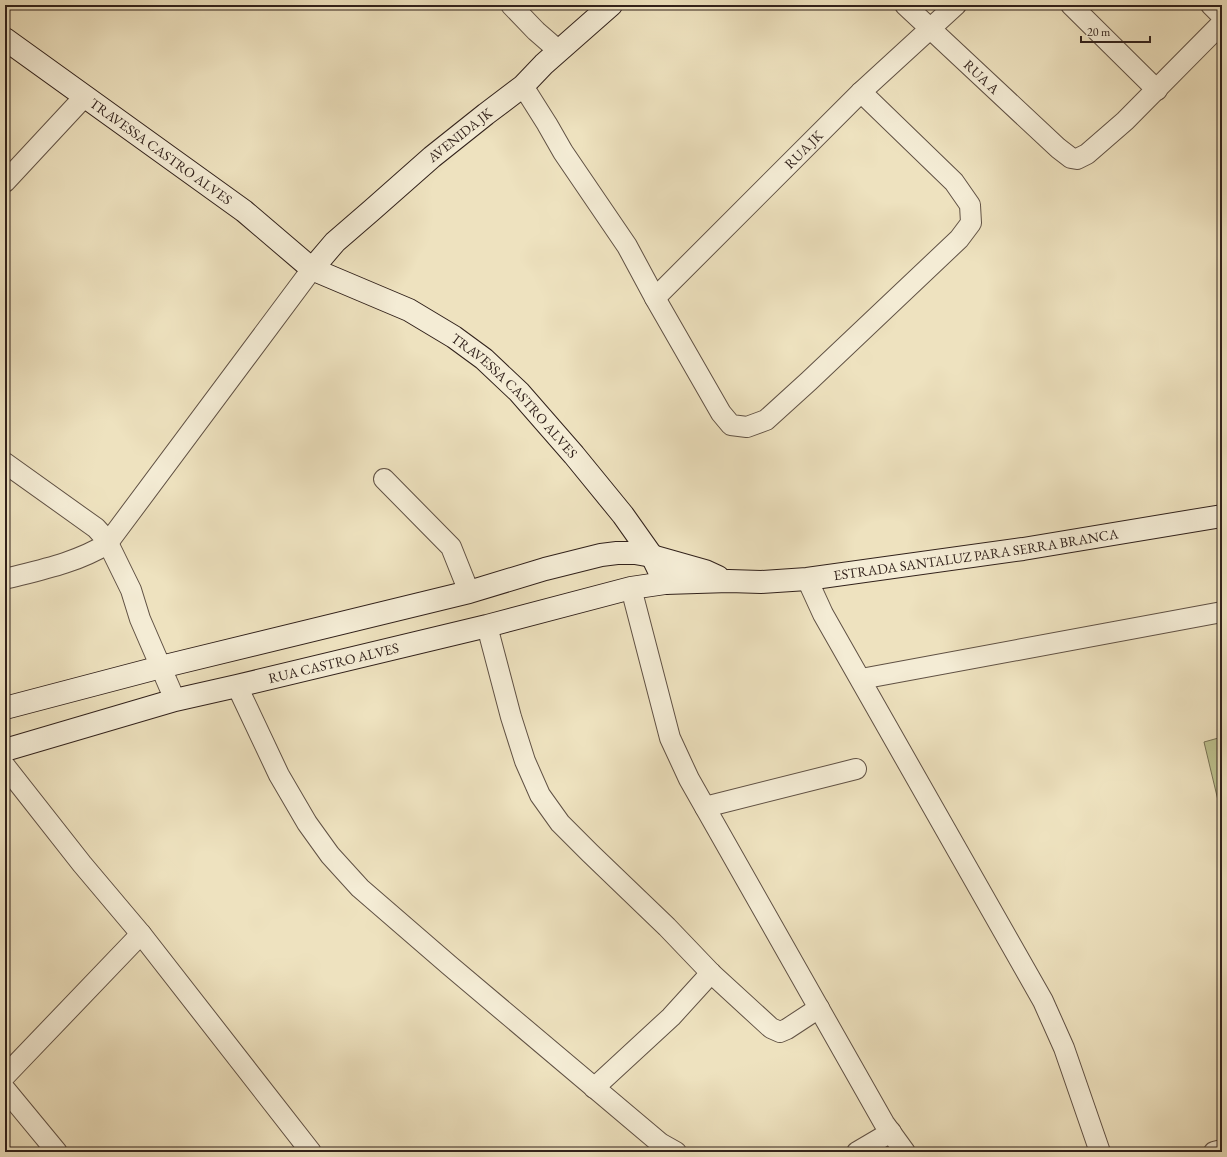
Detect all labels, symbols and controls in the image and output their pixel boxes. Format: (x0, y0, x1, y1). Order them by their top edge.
scale bar (1081, 18, 1150, 44)
text: 20 m (1087, 24, 1111, 40)
street label: RUA A (960, 56, 1004, 98)
street label: TRAVESSA CASTRO ALVES (86, 94, 236, 208)
street label: AVENIDA JK (423, 103, 496, 167)
street label: RUA JK (780, 126, 827, 173)
street label: TRAVESSA CASTRO ALVES (448, 329, 582, 462)
street label: ESTRADA SANTALUZ PARA SERRA BRANCA (832, 524, 1120, 584)
street label: RUA CASTRO ALVES (266, 638, 401, 687)

